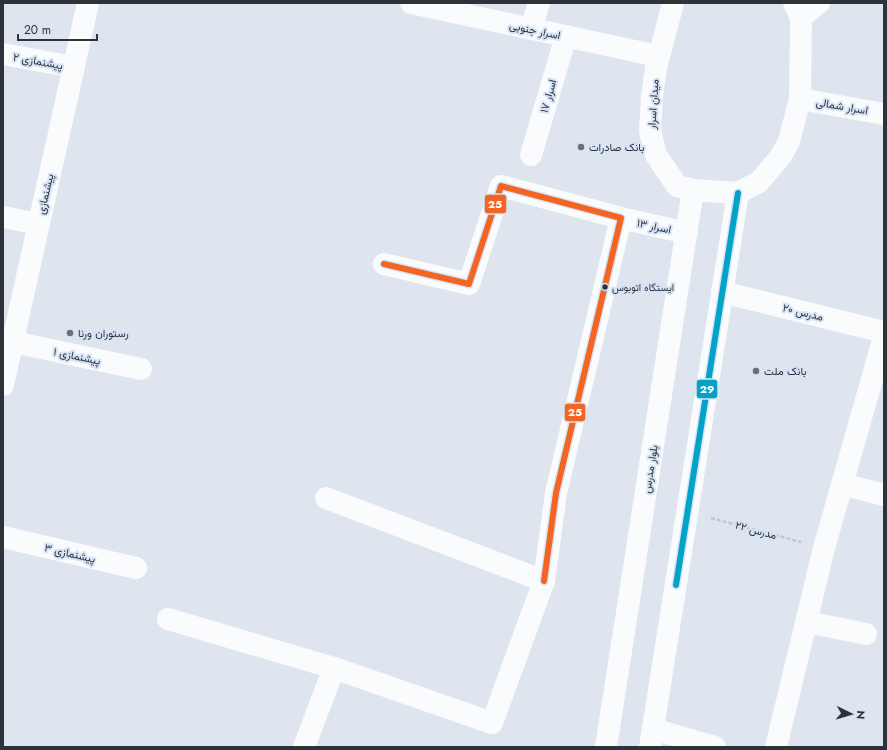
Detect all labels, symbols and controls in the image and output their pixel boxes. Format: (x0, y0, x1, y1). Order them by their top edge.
scale bar (18, 16, 97, 42)
street label: اسرار جنوبی (508, 17, 562, 43)
text: 20 m (24, 21, 51, 39)
street label: پیشنمازی ۲ (12, 49, 64, 73)
street label: اسرار ۱۷ (536, 77, 560, 115)
street label: میدان اسرار (643, 78, 663, 131)
street label: اسرار شمالی (815, 94, 869, 118)
place label: بانک صادرات (589, 139, 644, 155)
marker: بانک صادرات (576, 142, 586, 152)
street label: پیشنمازی (33, 172, 58, 216)
line badge: 25 (484, 194, 507, 214)
text: 25 (488, 196, 502, 212)
street label: اسرار ۱۳ (635, 215, 673, 237)
place label: ایستگاه اتوبوس (612, 280, 674, 295)
marker: ایستگاه اتوبوس (600, 282, 610, 292)
street label: مدرس ۲۰ (781, 299, 825, 325)
place label: رستوران ورنا (78, 325, 129, 341)
marker: رستوران ورنا (65, 328, 75, 338)
street label: پیشنمازی ۱ (52, 343, 102, 369)
place label: بانک ملت (764, 363, 807, 379)
marker: بانک ملت (751, 366, 761, 376)
line badge: 29 (696, 379, 718, 399)
text: 29 (700, 381, 714, 397)
line badge: 25 (564, 403, 586, 422)
text: 25 (568, 404, 582, 420)
street label: بلوار مدرس (638, 444, 662, 494)
street label: مدرس ۲۲ (733, 517, 779, 543)
street label: پیشنمازی ۳ (43, 539, 97, 567)
north arrow (831, 694, 871, 734)
text: N (853, 710, 869, 720)

